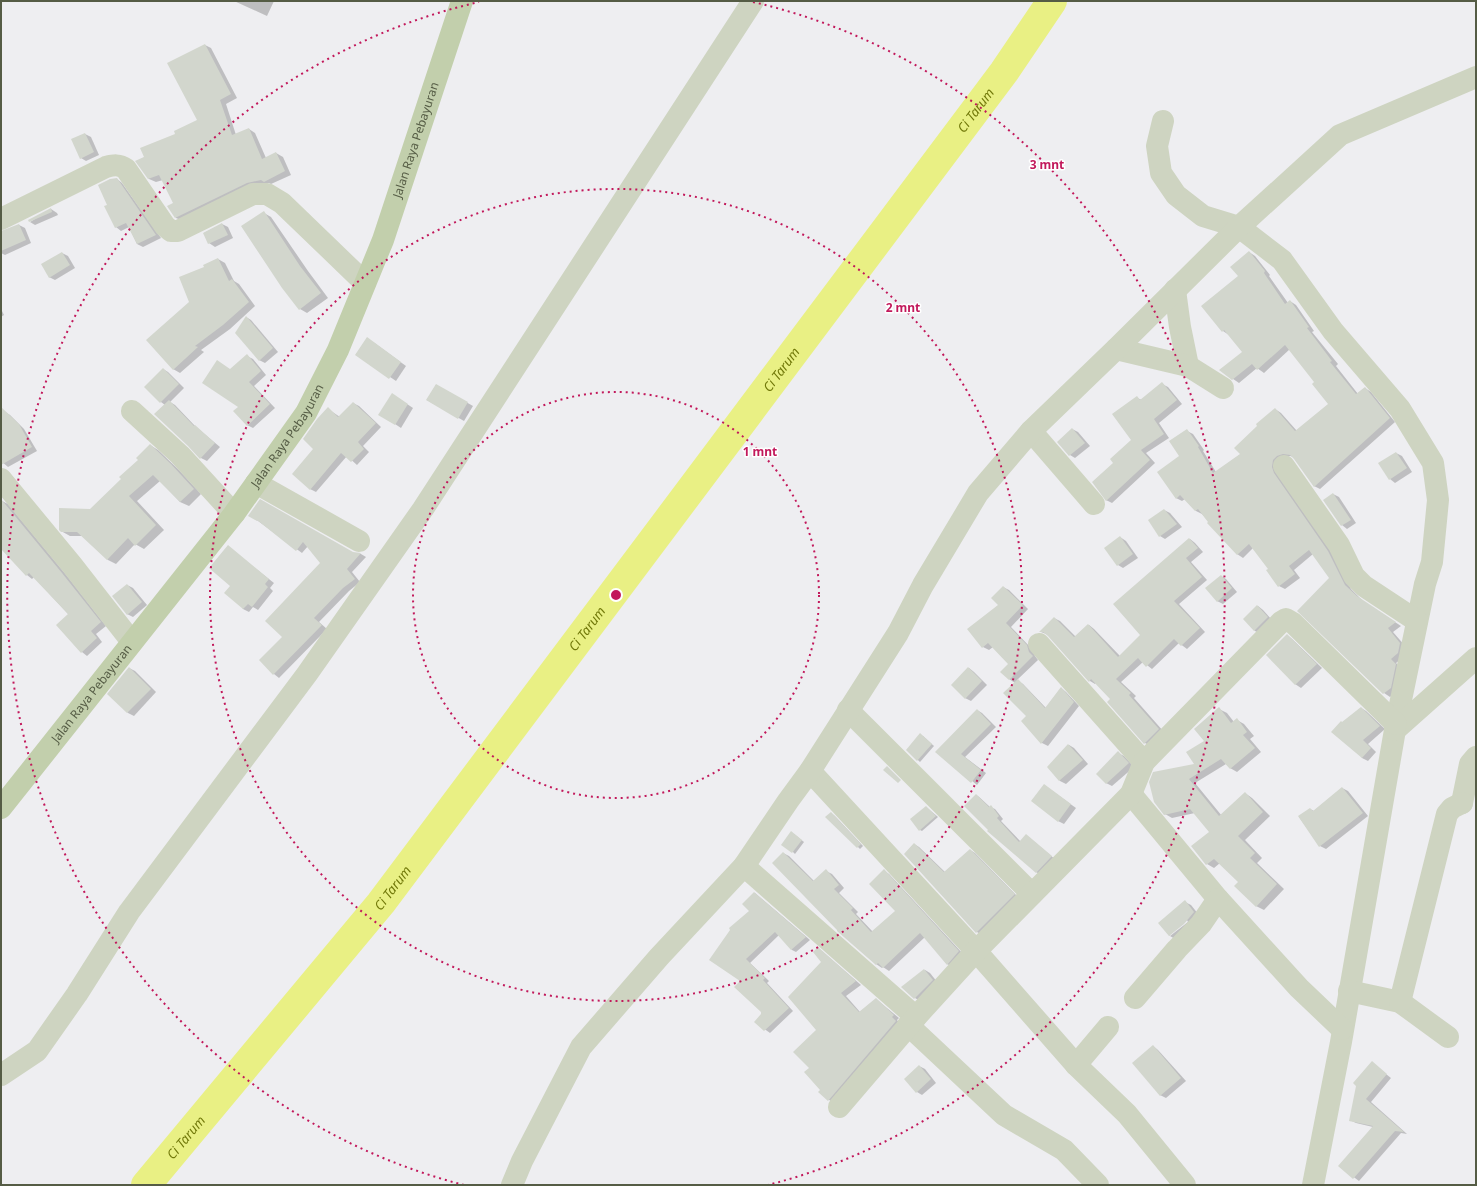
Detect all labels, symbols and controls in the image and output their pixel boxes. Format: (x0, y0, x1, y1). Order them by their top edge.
street label: Jalan Raya Pebayuran (388, 80, 443, 201)
water label: Ci Tarum (953, 84, 998, 136)
text: 3 mnt (1030, 156, 1064, 173)
text: 2 mnt (886, 299, 920, 316)
water label: Ci Tarum (758, 343, 804, 395)
street label: Jalan Raya Pebayuran (246, 381, 327, 492)
text: 1 mnt (743, 443, 777, 460)
centre of rings (609, 588, 623, 602)
water label: Ci Tarum (564, 603, 609, 655)
street label: Jalan Raya Pebayuran (46, 640, 136, 747)
water label: Ci Tarum (370, 862, 415, 914)
water label: Ci Tarum (162, 1112, 209, 1163)

